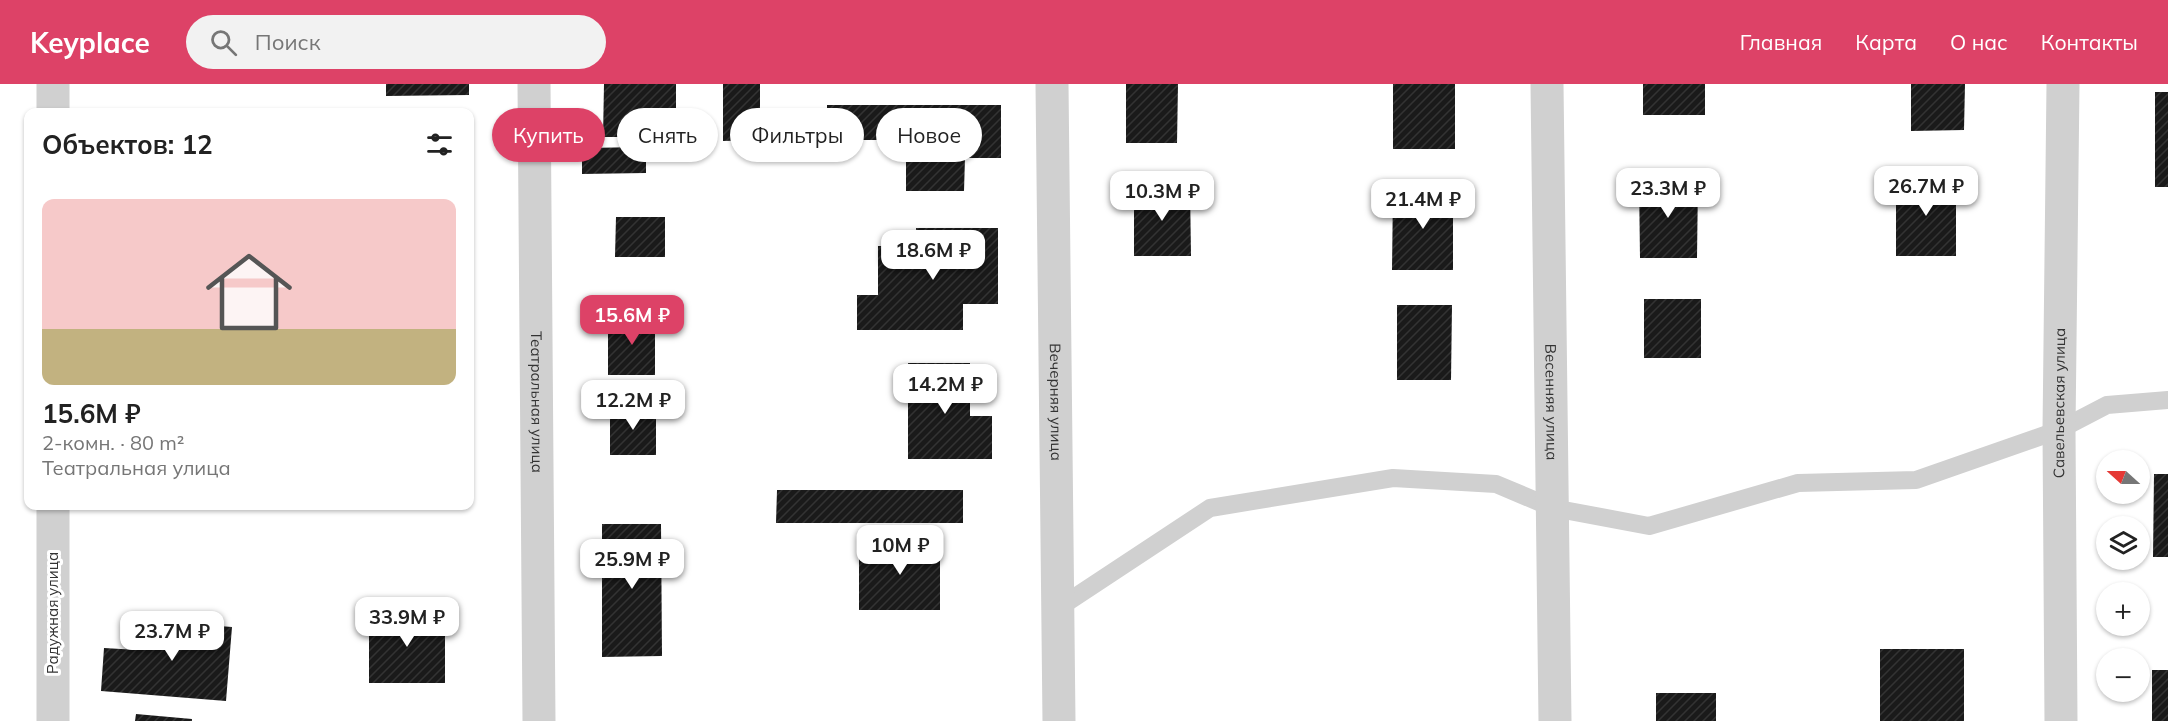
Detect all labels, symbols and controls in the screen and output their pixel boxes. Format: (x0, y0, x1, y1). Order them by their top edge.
search box (186, 15, 606, 69)
text: Keyplace (30, 25, 150, 60)
icon: search (207, 26, 240, 59)
text: Поиск (255, 28, 320, 56)
text: Главная (1740, 29, 1822, 55)
text: Карта (1855, 29, 1917, 55)
text: О нас (1950, 29, 2008, 55)
text: Контакты (2041, 29, 2138, 55)
chip: Купить (492, 108, 605, 162)
chip: Снять (617, 108, 718, 162)
chip: Фильтры (730, 108, 864, 162)
chip: Новое (876, 108, 982, 162)
text: Объектов: 12 (42, 128, 213, 161)
icon: filters (423, 128, 456, 161)
pin: 26.7M ₽ (1871, 166, 1981, 217)
pin: 23.3M ₽ (1613, 168, 1723, 219)
pin: 10.3M ₽ (1107, 171, 1217, 222)
text: 26.7M ₽ (1888, 173, 1964, 198)
text: 23.3M ₽ (1630, 175, 1706, 200)
text: 10.3M ₽ (1124, 178, 1200, 203)
pin: 21.4M ₽ (1368, 179, 1478, 230)
text: 21.4M ₽ (1385, 186, 1461, 211)
pin: 18.6M ₽ (878, 230, 988, 281)
text: 18.6M ₽ (895, 237, 971, 262)
icon: home (195, 238, 303, 346)
pin: 15.6M ₽ (577, 295, 687, 346)
text: 15.6M ₽ (594, 302, 670, 327)
street label: Савельевская улица (2049, 328, 2069, 478)
street label: Театральная улица (527, 331, 547, 473)
street label: Вечерняя улица (1046, 343, 1066, 461)
street label: Весенняя улица (1541, 344, 1562, 460)
pin: 14.2M ₽ (890, 364, 1000, 415)
text: 14.2M ₽ (907, 371, 983, 396)
pin: 12.2M ₽ (578, 380, 688, 431)
text: 12.2M ₽ (595, 387, 671, 412)
text: 15.6M ₽ (42, 397, 141, 430)
text: 2-комн. · 80 m² (42, 430, 184, 455)
north arrow (2096, 450, 2150, 504)
map controls (2096, 450, 2150, 702)
text: Театральная улица (42, 455, 231, 480)
button: layers (2096, 516, 2150, 570)
pin: 10M ₽ (858, 525, 942, 576)
text: 10M ₽ (871, 532, 929, 557)
pin: 25.9M ₽ (577, 539, 687, 590)
text: 25.9M ₽ (594, 546, 670, 571)
street label: Радужная улица (43, 552, 62, 674)
button: + (2096, 582, 2150, 636)
pin: 33.9M ₽ (352, 597, 462, 648)
text: 33.9M ₽ (369, 604, 445, 629)
pin: 23.7M ₽ (117, 611, 227, 662)
text: 23.7M ₽ (134, 618, 210, 643)
button: − (2096, 648, 2150, 702)

